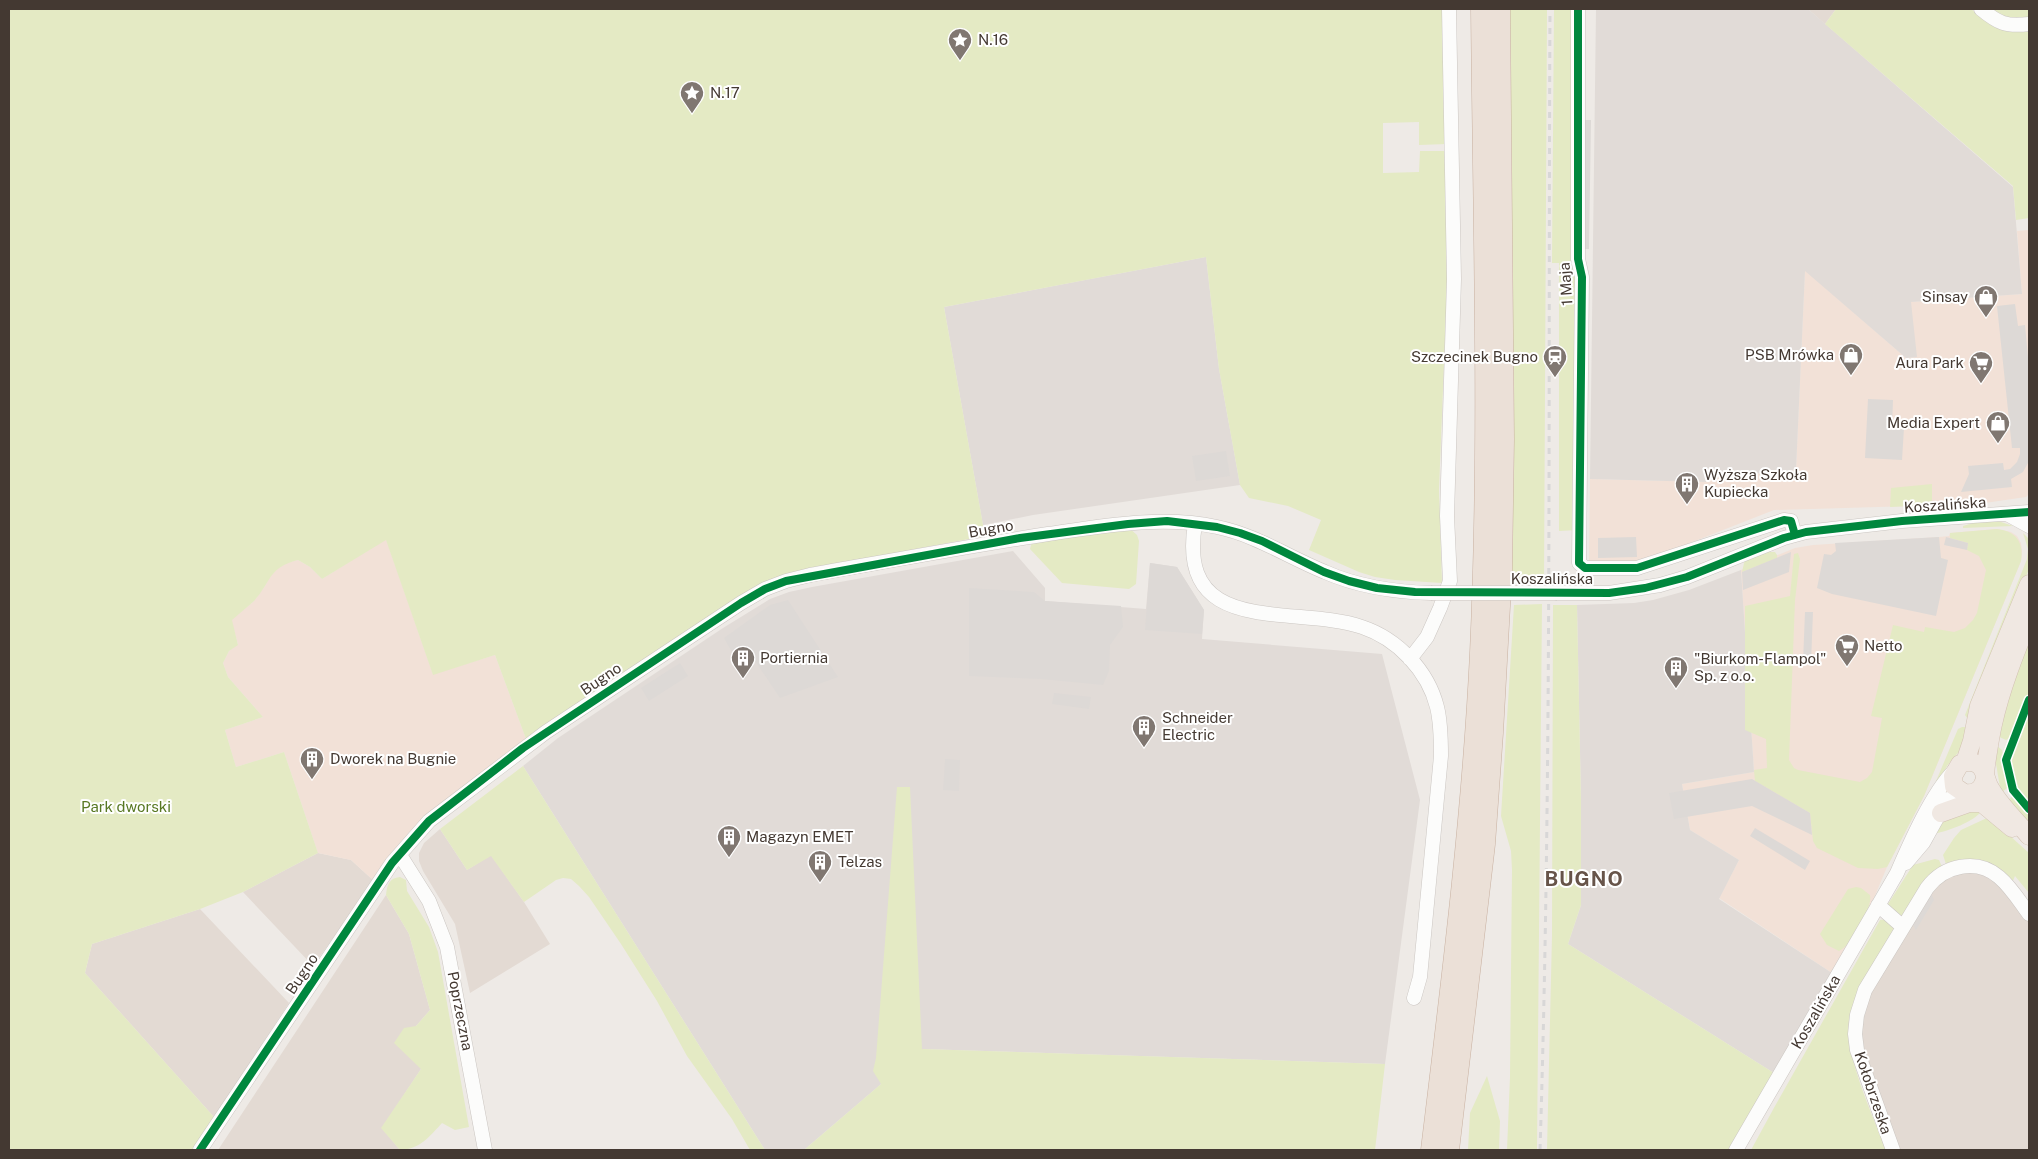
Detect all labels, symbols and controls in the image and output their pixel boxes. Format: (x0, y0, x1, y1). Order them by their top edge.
place icon: N.16 (947, 27, 973, 61)
place label: N.16 (978, 31, 1008, 48)
place icon: N.17 (679, 80, 705, 114)
place label: N.17 (710, 84, 740, 101)
street label: 1 Maja (1556, 262, 1575, 306)
shop icon: Sinsay (1973, 284, 1999, 318)
place label: Sinsay (1922, 288, 1968, 305)
shop icon: PSB Mrówka (1838, 342, 1864, 376)
station icon: Szczecinek Bugno (1542, 344, 1568, 378)
place label: PSB Mrówka (1745, 346, 1834, 363)
place label: Szczecinek Bugno (1411, 348, 1538, 365)
supermarket icon: Aura Park (1968, 350, 1994, 384)
place label: Aura Park (1895, 354, 1964, 371)
shop icon: Media Expert (1985, 410, 2011, 444)
place label: Media Expert (1887, 414, 1980, 431)
place label: Wyższa Szkoła Kupiecka (1704, 466, 1807, 500)
building icon: Wyższa Szkoła Kupiecka (1674, 471, 1700, 505)
street label: Koszalińska (1903, 493, 1987, 516)
street label: Bugno (967, 516, 1015, 541)
street label: Koszalińska (1511, 570, 1593, 587)
supermarket icon: Netto (1834, 633, 1860, 667)
place label: Netto (1864, 637, 1903, 654)
building icon: Portiernia (730, 645, 756, 679)
place label: Portiernia (760, 649, 828, 666)
place label: "Biurkom-Flampol" Sp. z o.o. (1694, 650, 1826, 684)
building icon: "Biurkom-Flampol" Sp. z o.o. (1663, 655, 1689, 689)
street label: Bugno (577, 659, 624, 698)
place label: Schneider Electric (1162, 709, 1233, 743)
building icon: Schneider Electric (1131, 714, 1157, 748)
building icon: Dworek na Bugnie (299, 746, 325, 780)
place label: Dworek na Bugnie (330, 750, 456, 767)
park label: Park dworski (81, 798, 171, 815)
building icon: Magazyn EMET (716, 824, 742, 858)
place label: Magazyn EMET (746, 828, 854, 845)
building icon: Telzas (807, 849, 833, 883)
place label: Telzas (838, 853, 882, 870)
district label: BUGNO (1544, 867, 1624, 891)
street label: Bugno (282, 950, 321, 997)
street label: Poprzeczna (444, 970, 477, 1052)
street label: Koszalińska (1788, 972, 1844, 1052)
street label: Kołobrzeska (1851, 1049, 1896, 1136)

